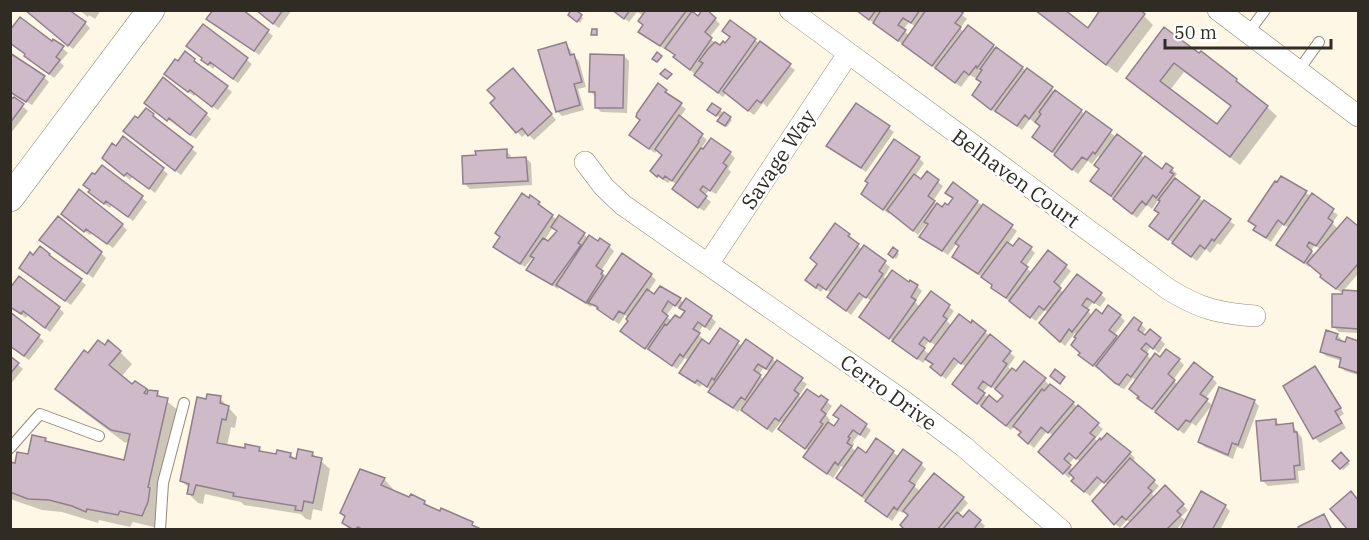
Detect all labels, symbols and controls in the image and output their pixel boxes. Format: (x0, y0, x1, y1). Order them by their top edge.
scale bar (1165, 12, 1332, 50)
text: 50 m (1174, 21, 1217, 44)
street label: Savage Way (734, 103, 822, 214)
street label: Belhaven Court (946, 122, 1086, 234)
street label: Cerro Drive (835, 347, 943, 437)

